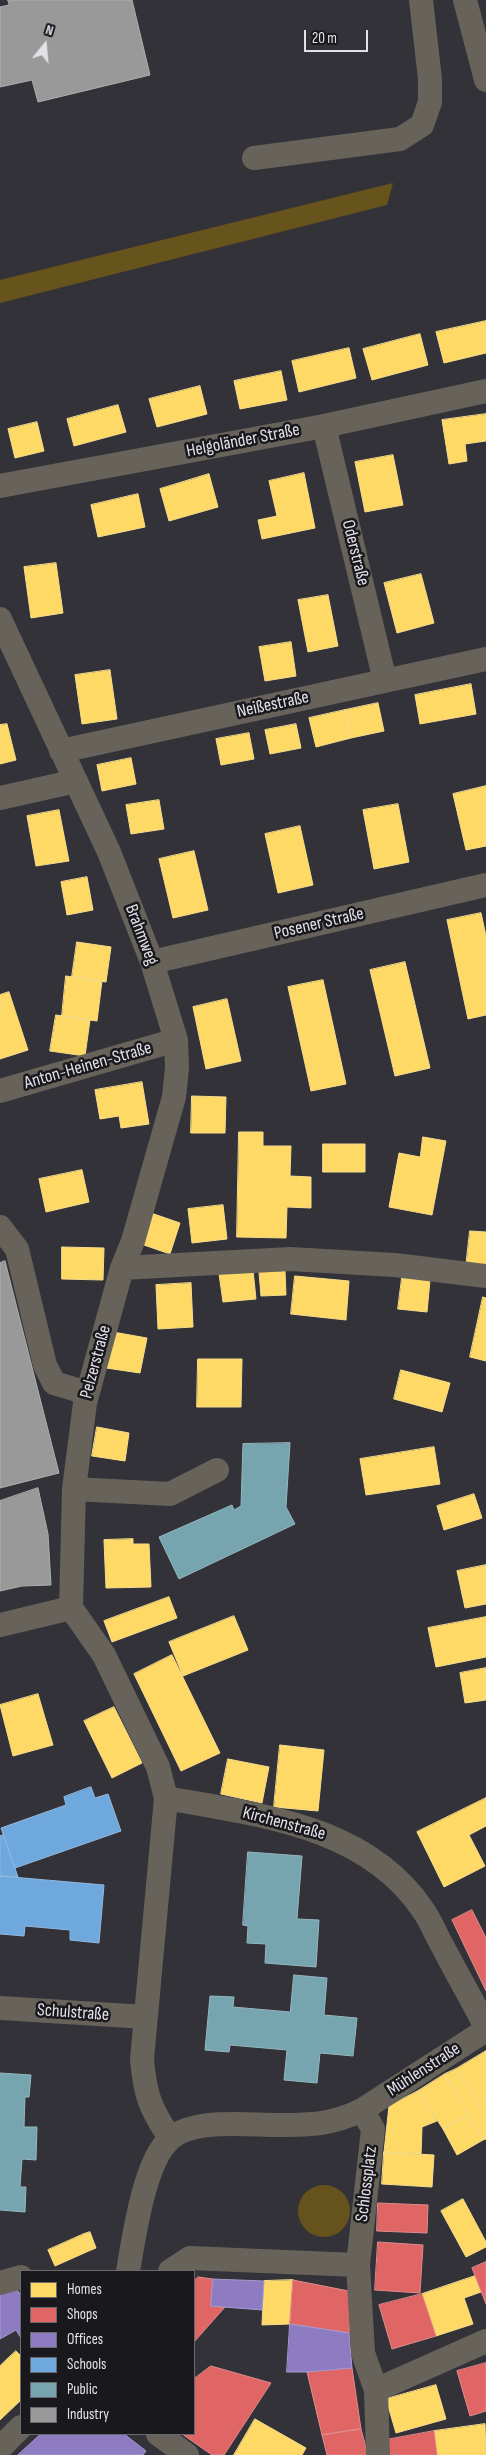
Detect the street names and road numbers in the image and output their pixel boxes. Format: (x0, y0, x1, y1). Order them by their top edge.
street label: Helgoländer Straße (185, 419, 301, 463)
street label: Oderstraße (336, 518, 374, 588)
street label: Neißestraße (235, 687, 311, 723)
street label: Brahmweg (120, 901, 162, 969)
street label: Posener Straße (272, 903, 366, 945)
street label: Anton-Heinen-Straße (22, 1037, 154, 1095)
street label: Pelzerstraße (76, 1323, 116, 1401)
street label: Kirchenstraße (240, 1803, 328, 1845)
street label: Schulstraße (36, 2000, 110, 2026)
street label: Mühlenstraße (383, 2038, 465, 2102)
street label: Schlossplatz (352, 2145, 382, 2223)

